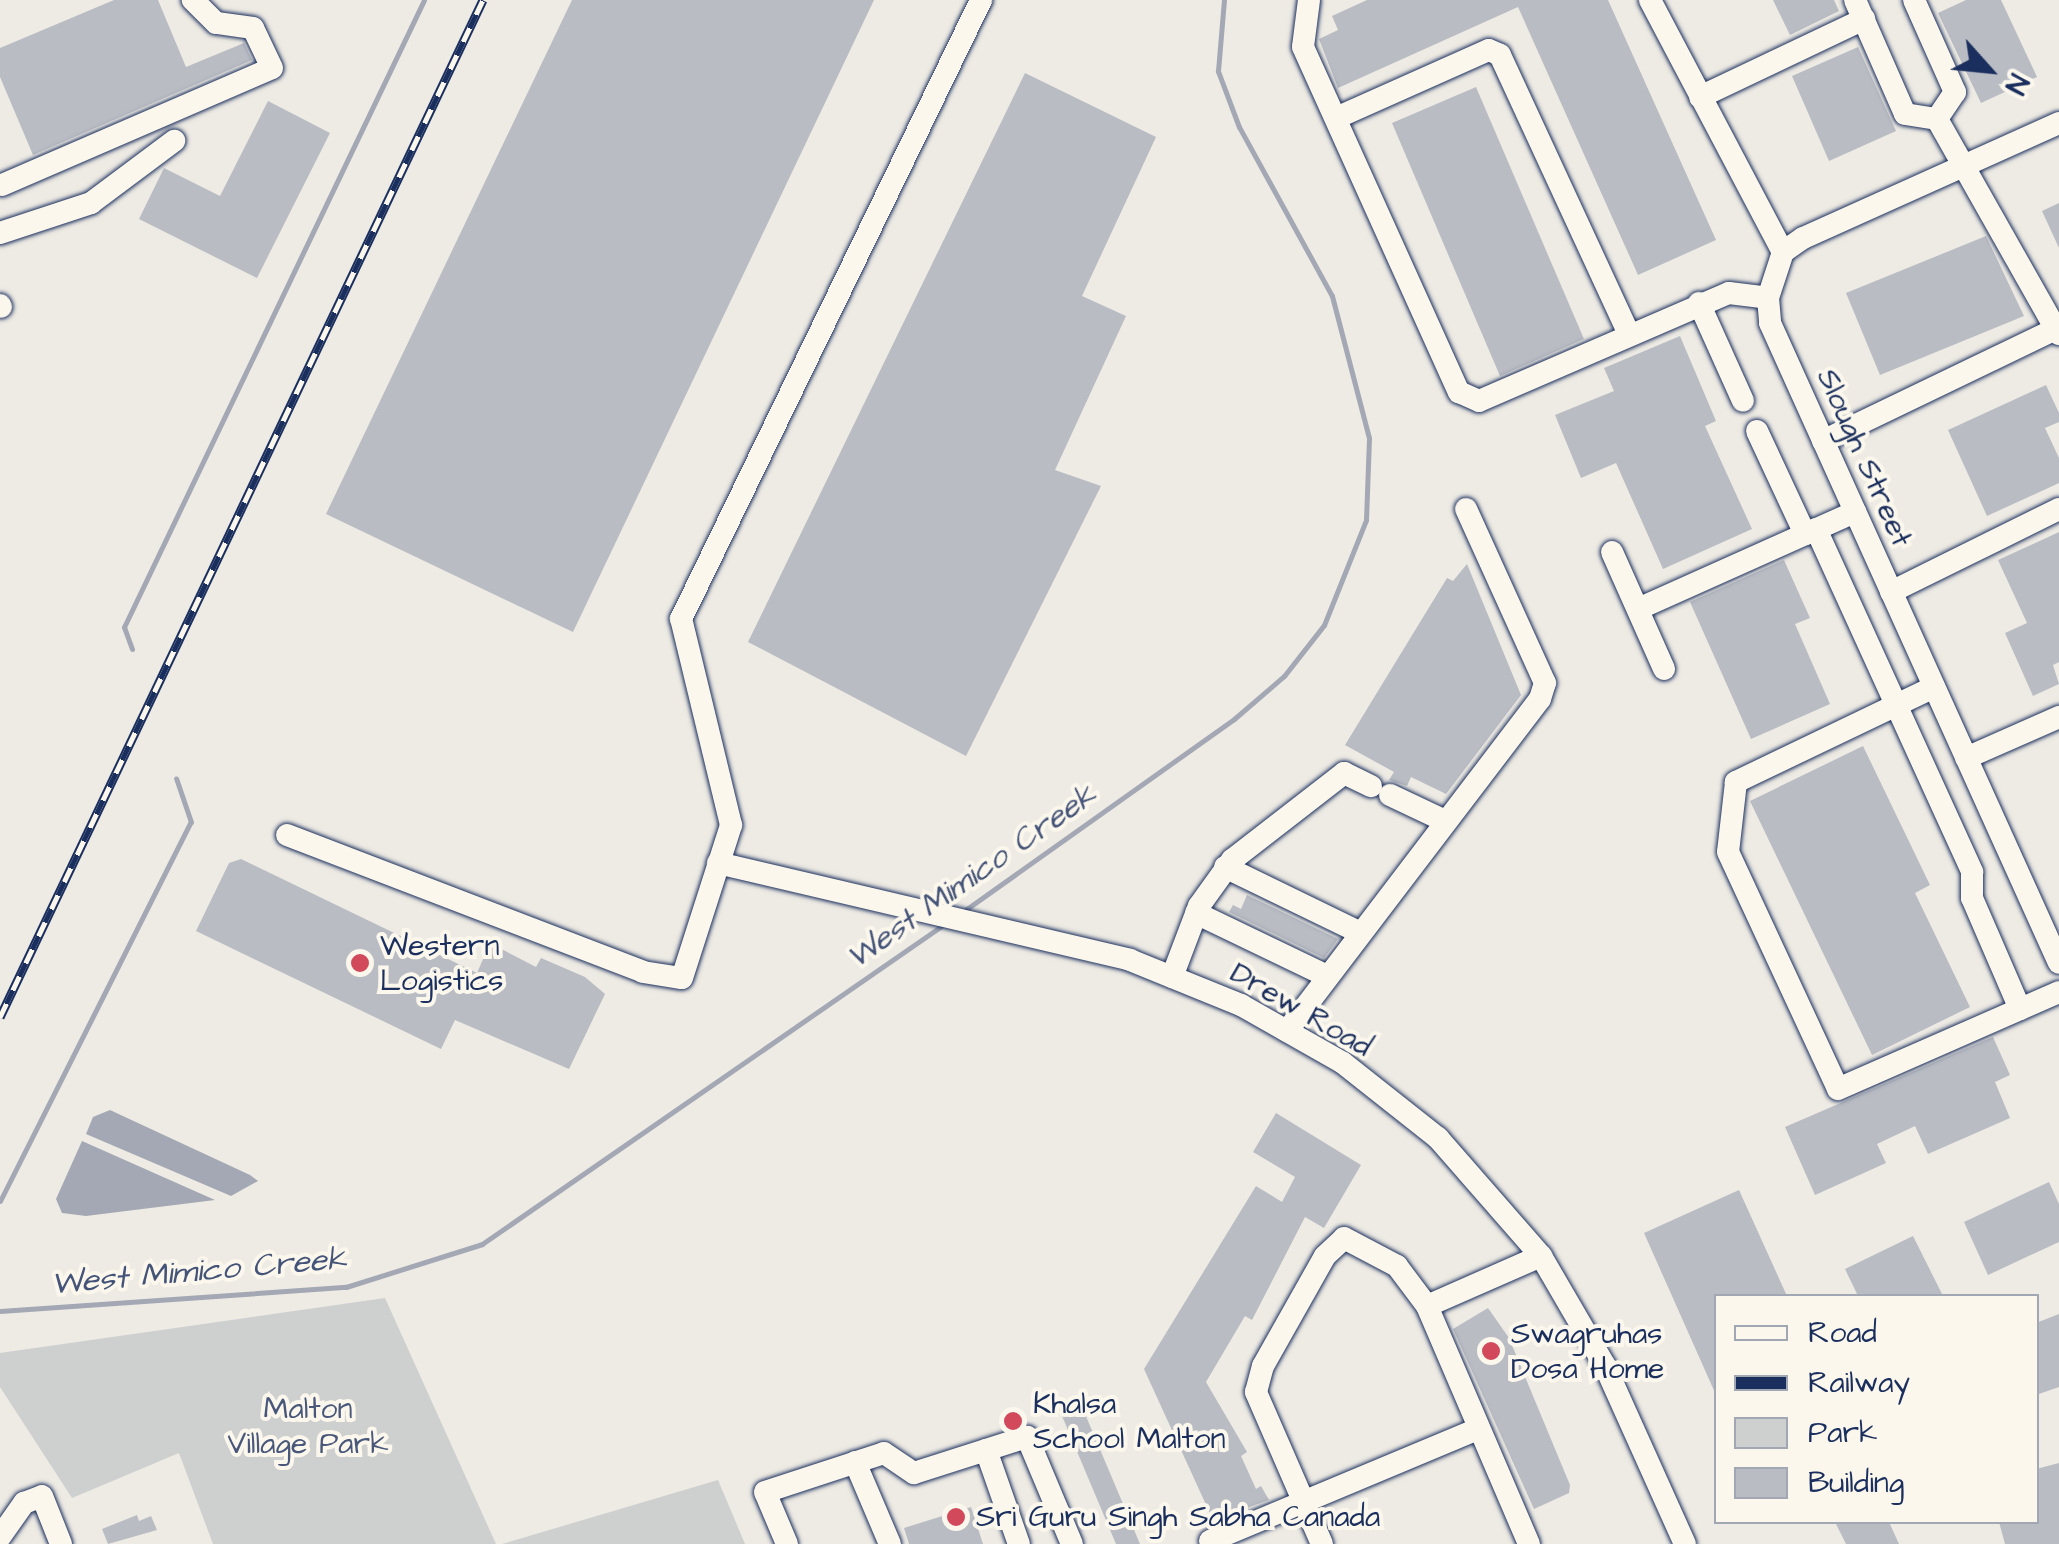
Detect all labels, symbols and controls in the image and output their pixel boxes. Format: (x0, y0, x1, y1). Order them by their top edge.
north arrow (1939, 20, 2039, 120)
text: N (1995, 67, 2038, 101)
street label: Slough Street (1809, 363, 1919, 553)
water label: West Mimico Creek (840, 776, 1104, 978)
place label: Western Logistics (380, 928, 503, 998)
marker: Western Logistics (349, 952, 371, 974)
street label: Drew Road (1224, 955, 1378, 1065)
water label: West Mimico Creek (50, 1240, 348, 1304)
legend (1714, 1294, 2039, 1524)
text: Road (1808, 1312, 1877, 1354)
place label: Swagruhas Dosa Home (1511, 1316, 1664, 1386)
marker: Swagruhas Dosa Home (1480, 1340, 1502, 1362)
text: Railway (1808, 1362, 1910, 1404)
place label: Khalsa School Malton (1033, 1386, 1225, 1456)
park label: Malton Village Park (227, 1391, 389, 1462)
marker: Khalsa School Malton (1002, 1410, 1024, 1432)
text: Park (1808, 1412, 1877, 1454)
text: Building (1808, 1462, 1904, 1504)
place label: Sri Guru Singh Sabha Canada (976, 1499, 1380, 1535)
marker: Sri Guru Singh Sabha Canada (945, 1506, 967, 1528)

